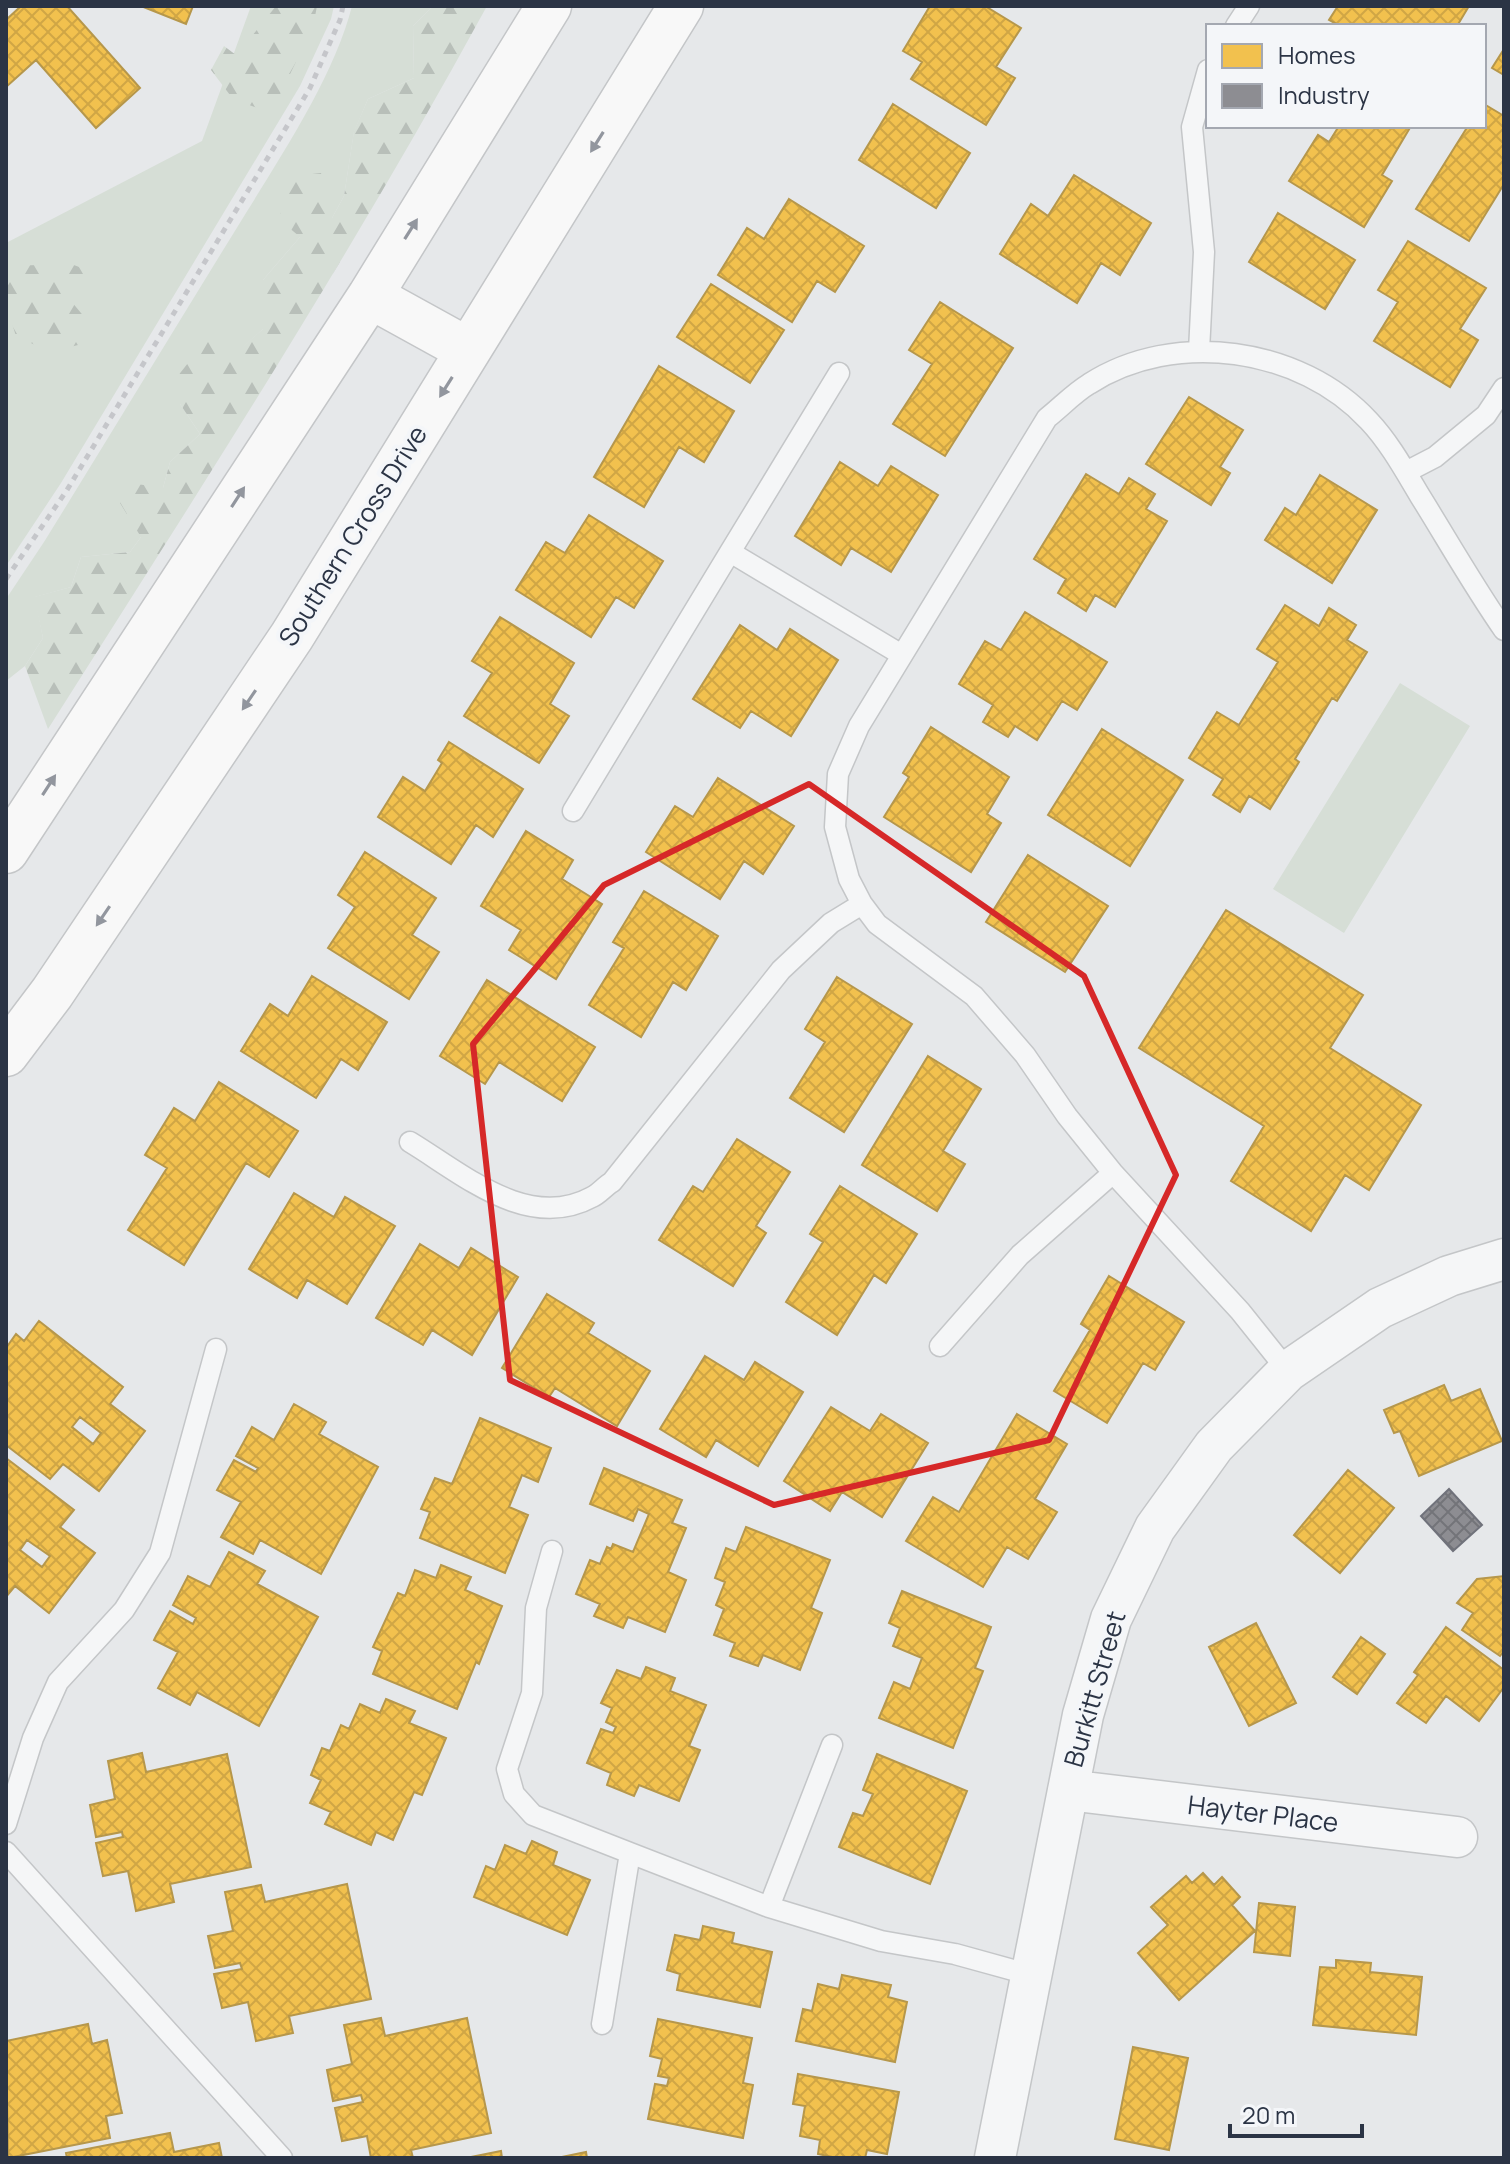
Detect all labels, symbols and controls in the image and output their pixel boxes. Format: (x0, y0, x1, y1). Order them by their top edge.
legend (1206, 24, 1486, 128)
text: Homes (1278, 38, 1356, 71)
text: Industry (1278, 78, 1370, 111)
one-way arrow (590, 131, 604, 153)
one-way arrow (403, 218, 417, 240)
one-way arrow (439, 376, 453, 398)
street label: Southern Cross Drive (270, 418, 435, 653)
one-way arrow (230, 486, 245, 507)
one-way arrow (242, 690, 257, 711)
one-way arrow (41, 775, 56, 796)
one-way arrow (97, 905, 111, 927)
street label: Burkitt Street (1055, 1607, 1133, 1771)
street label: Hayter Place (1186, 1786, 1340, 1840)
scale bar (1230, 2088, 1362, 2138)
text: 20 m (1242, 2098, 1295, 2131)

